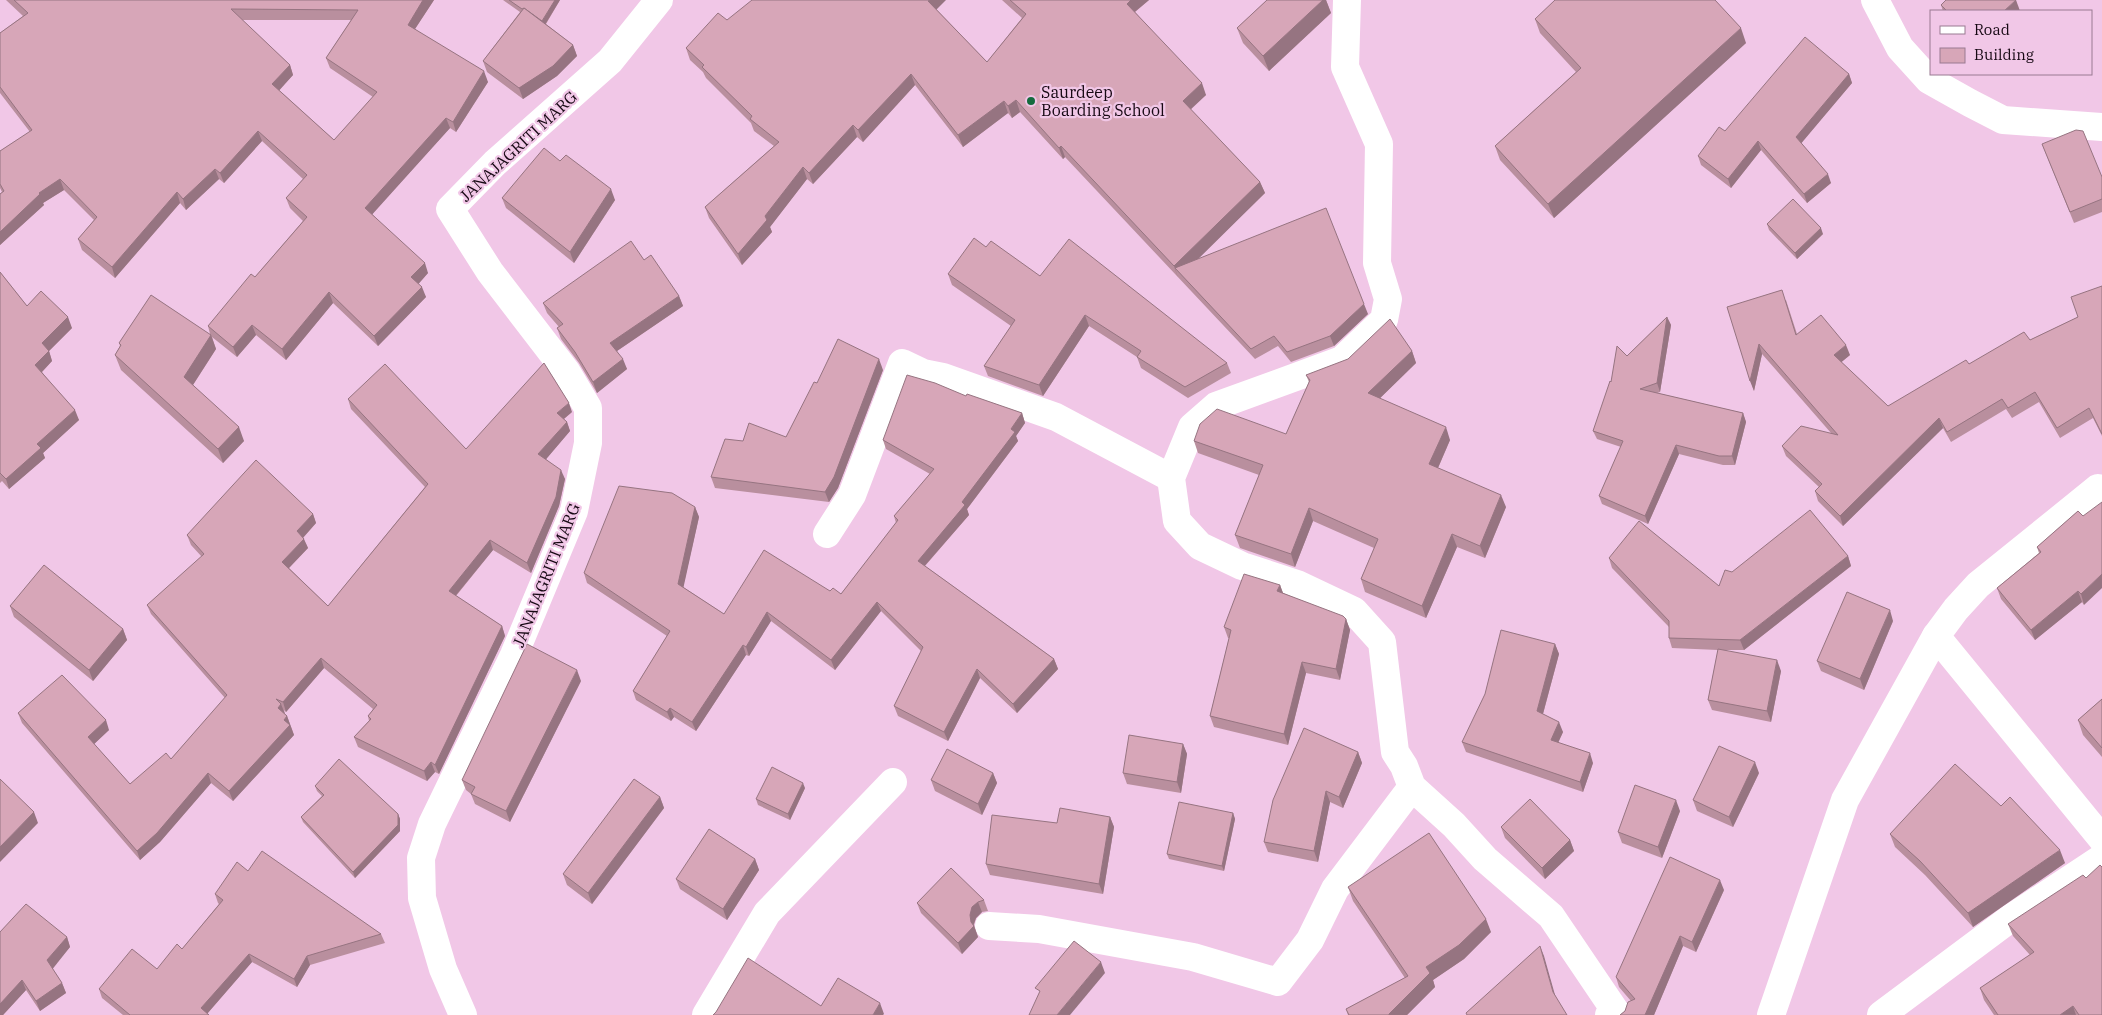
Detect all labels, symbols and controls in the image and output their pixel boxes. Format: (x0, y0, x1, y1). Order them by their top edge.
legend (1930, 10, 2092, 75)
text: Road (1974, 20, 2010, 39)
text: Building (1974, 45, 2034, 64)
place label: Saurdeep Boarding School (1041, 82, 1165, 120)
street label: JANAJAGRITI MARG (455, 86, 581, 206)
marker: Saurdeep Boarding School (1025, 95, 1037, 107)
street label: JANAJAGRITI MARG (508, 500, 584, 650)

